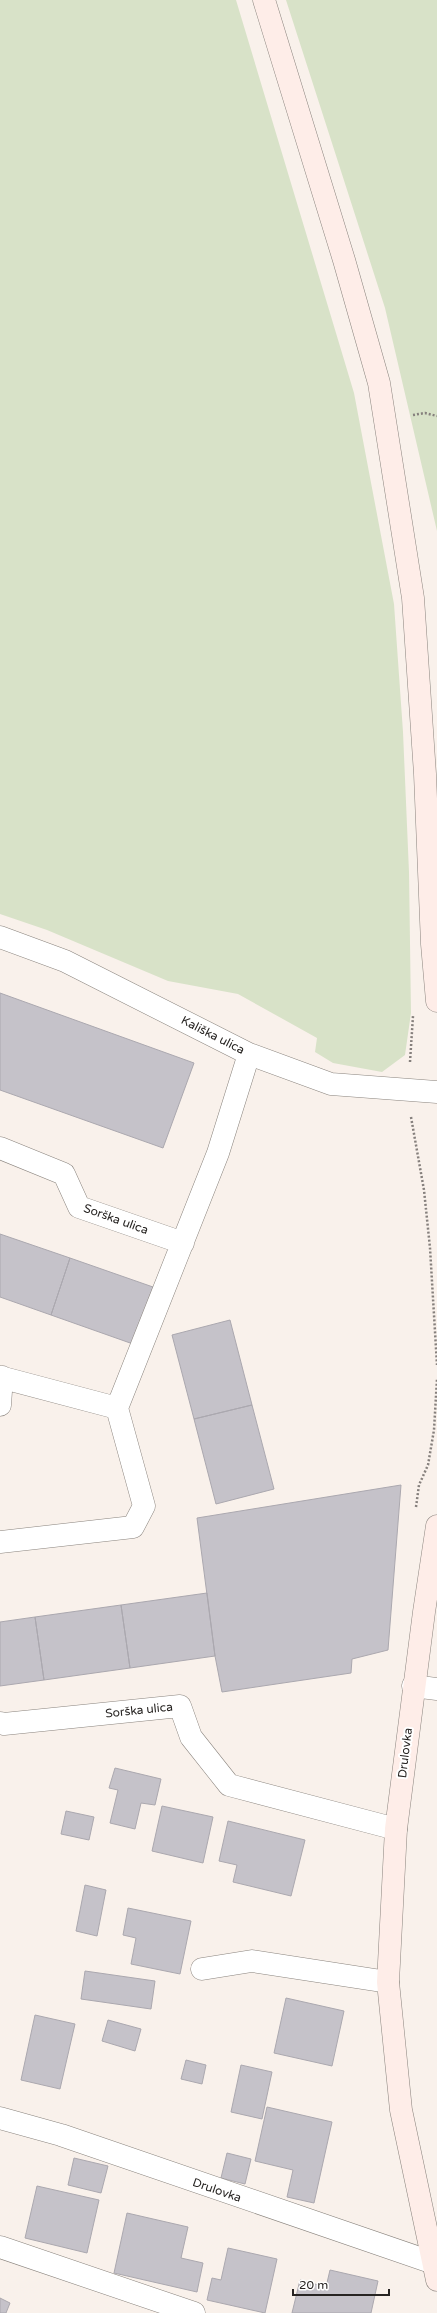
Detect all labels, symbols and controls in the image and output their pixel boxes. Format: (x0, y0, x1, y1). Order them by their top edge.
street label: Kališka ulica (179, 1013, 247, 1057)
street label: Sorška ulica (82, 1201, 150, 1237)
street label: Sorška ulica (105, 1699, 173, 1721)
street label: Drulovka (395, 1727, 415, 1779)
street label: Drulovka (191, 2175, 243, 2205)
scale bar (293, 2271, 389, 2297)
text: 20 m (299, 2278, 328, 2292)

